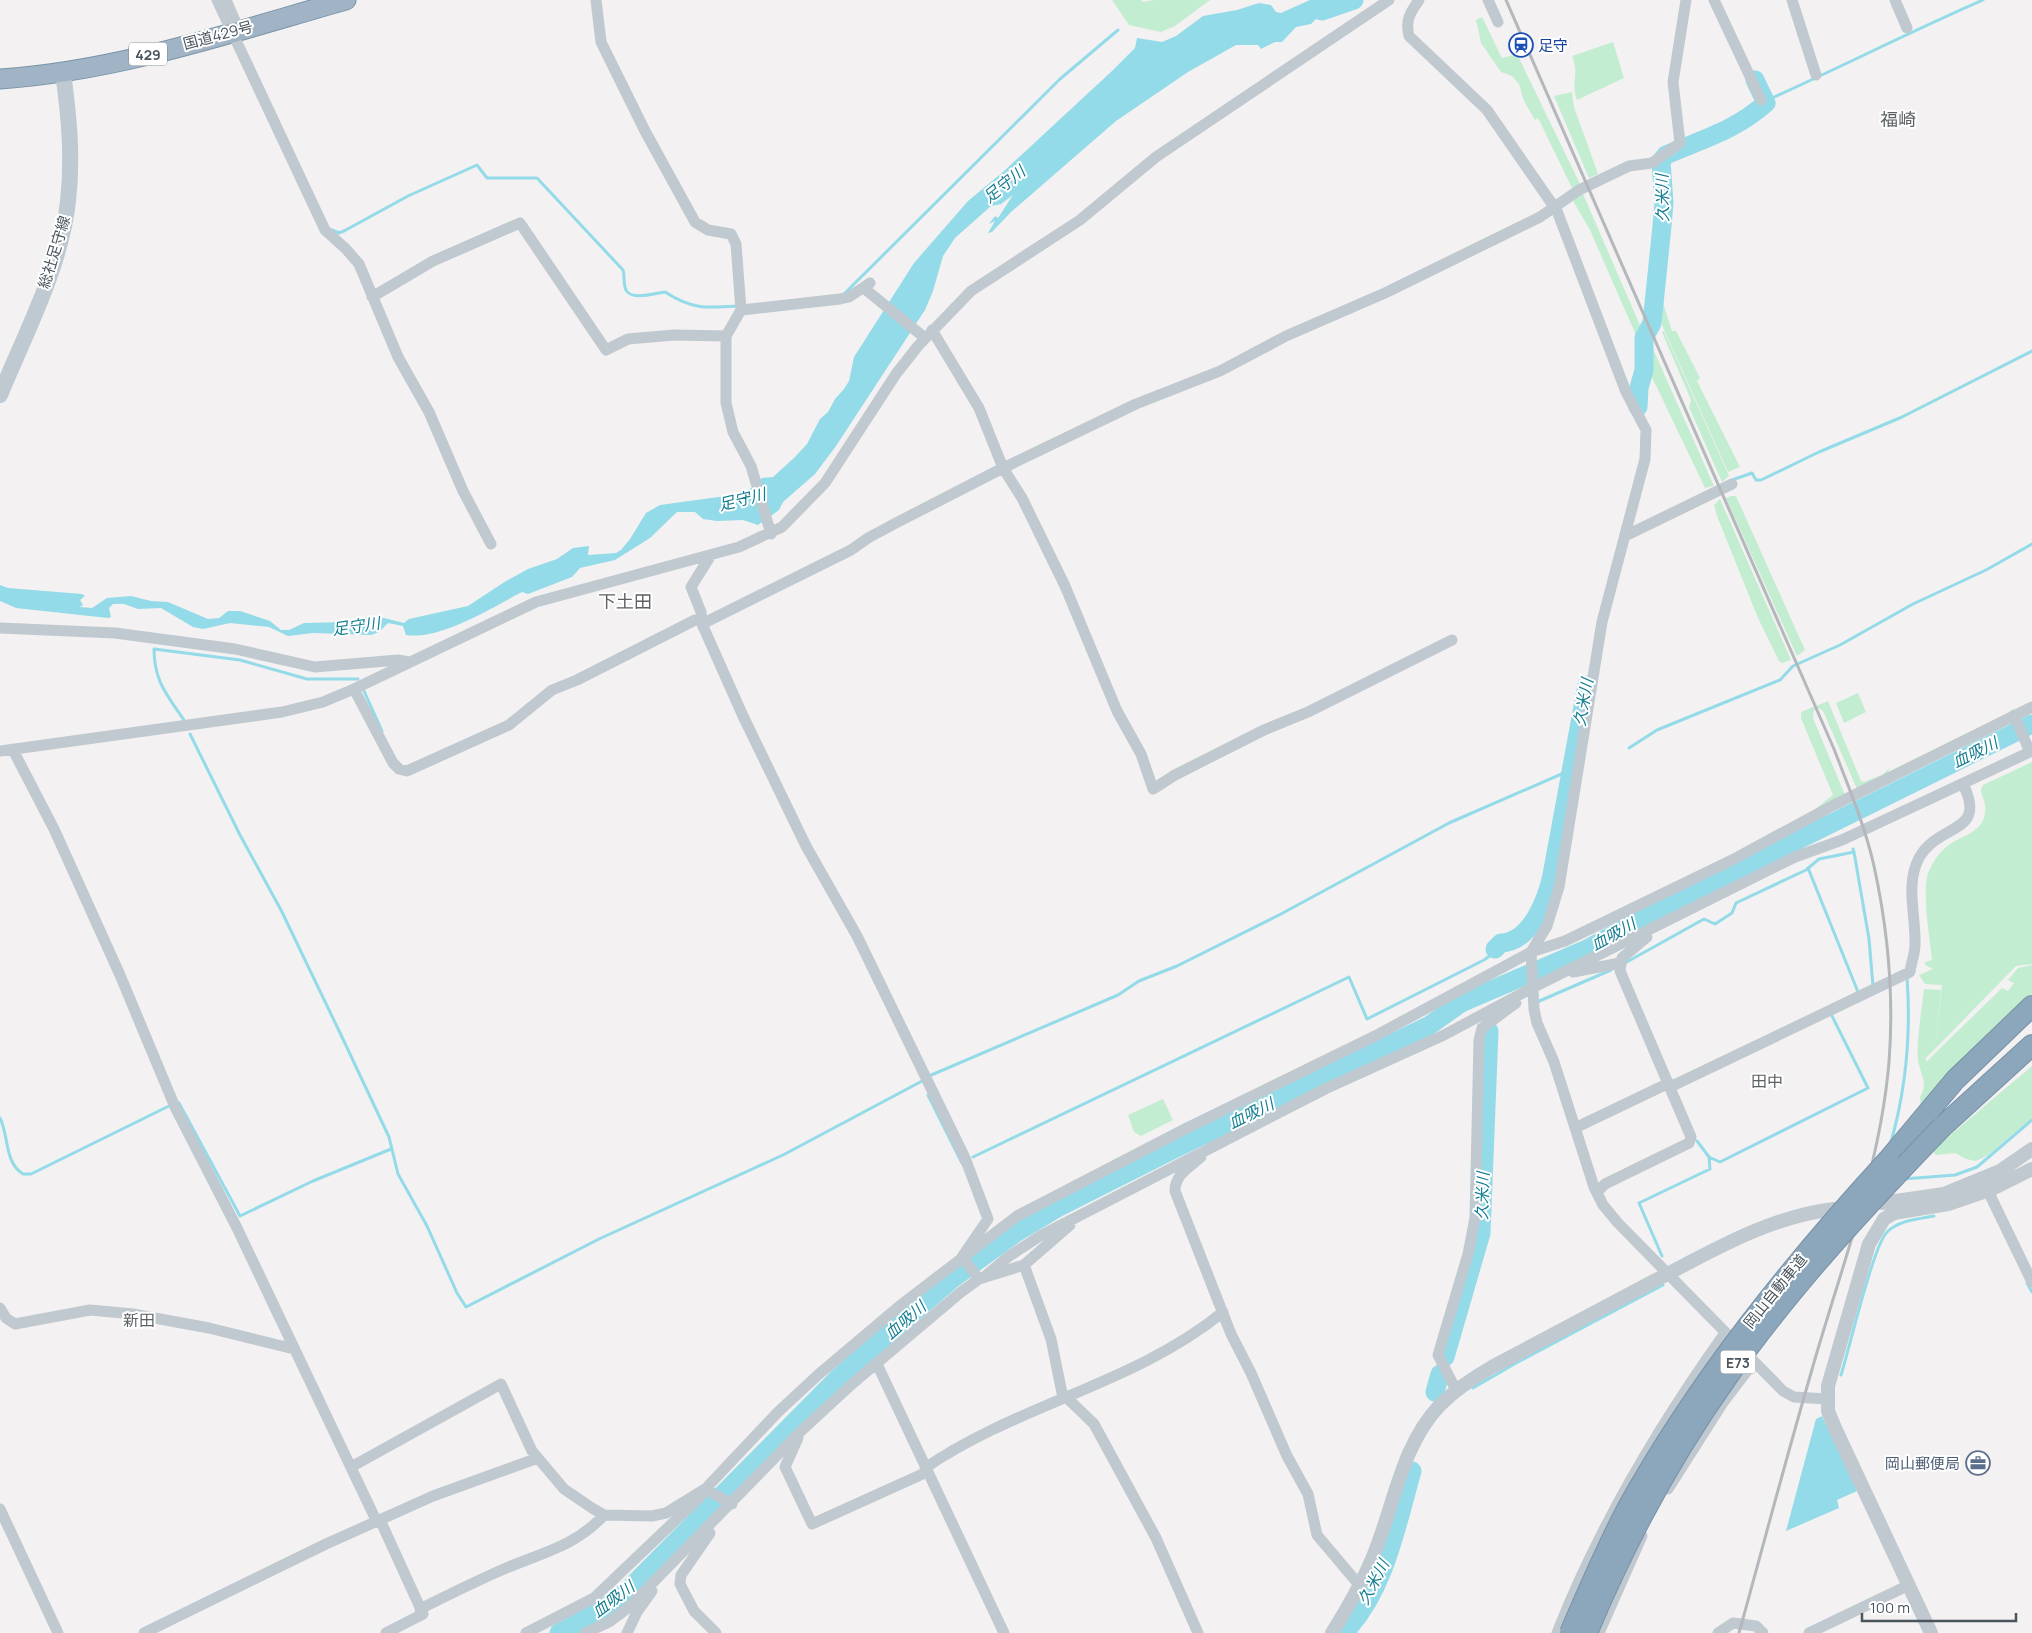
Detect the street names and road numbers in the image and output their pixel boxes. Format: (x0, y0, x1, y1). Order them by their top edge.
street label: 国道429号 (181, 16, 255, 54)
road number: 429 (129, 42, 167, 66)
street label: 総社足守線 (33, 213, 75, 291)
street label: 岡山自動車道 (1739, 1249, 1811, 1333)
road number: E73 (1720, 1350, 1756, 1374)

